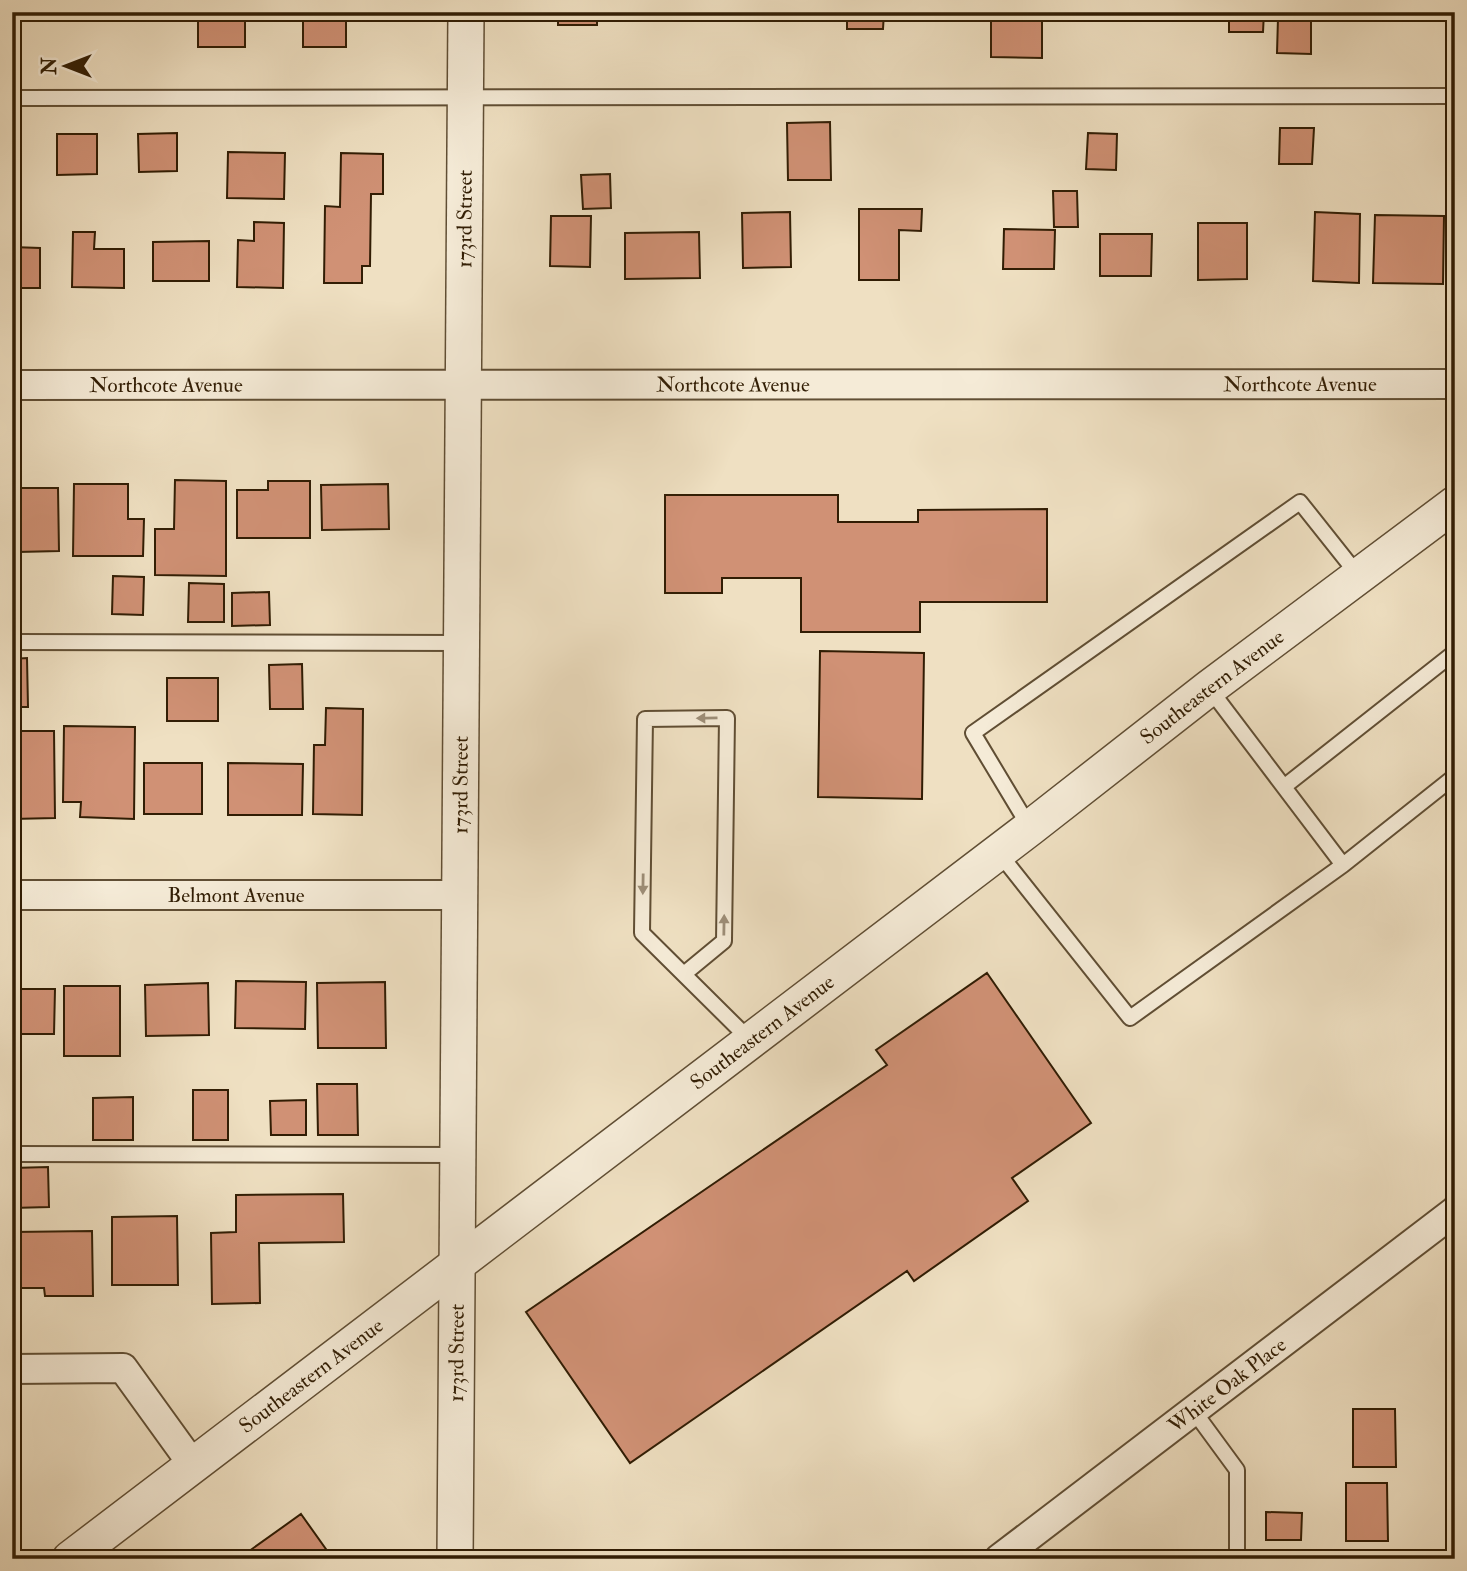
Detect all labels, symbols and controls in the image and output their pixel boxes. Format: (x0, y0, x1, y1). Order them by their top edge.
north arrow (32, 32, 102, 102)
text: N (38, 57, 62, 76)
street label: 173rd Street (451, 170, 479, 268)
street label: Northcote Avenue (656, 371, 810, 399)
street label: Northcote Avenue (1223, 371, 1377, 398)
street label: Northcote Avenue (89, 372, 243, 399)
street label: Southeastern Avenue (1135, 623, 1290, 751)
one-way arrow (695, 712, 717, 724)
street label: 173rd Street (447, 736, 475, 834)
one-way arrow (637, 874, 648, 896)
street label: Belmont Avenue (167, 882, 305, 909)
one-way arrow (718, 914, 730, 936)
street label: Southeastern Avenue (685, 969, 840, 1096)
street label: 173rd Street (443, 1304, 471, 1402)
street label: Southeastern Avenue (234, 1312, 389, 1439)
street label: White Oak Place (1162, 1331, 1292, 1440)

